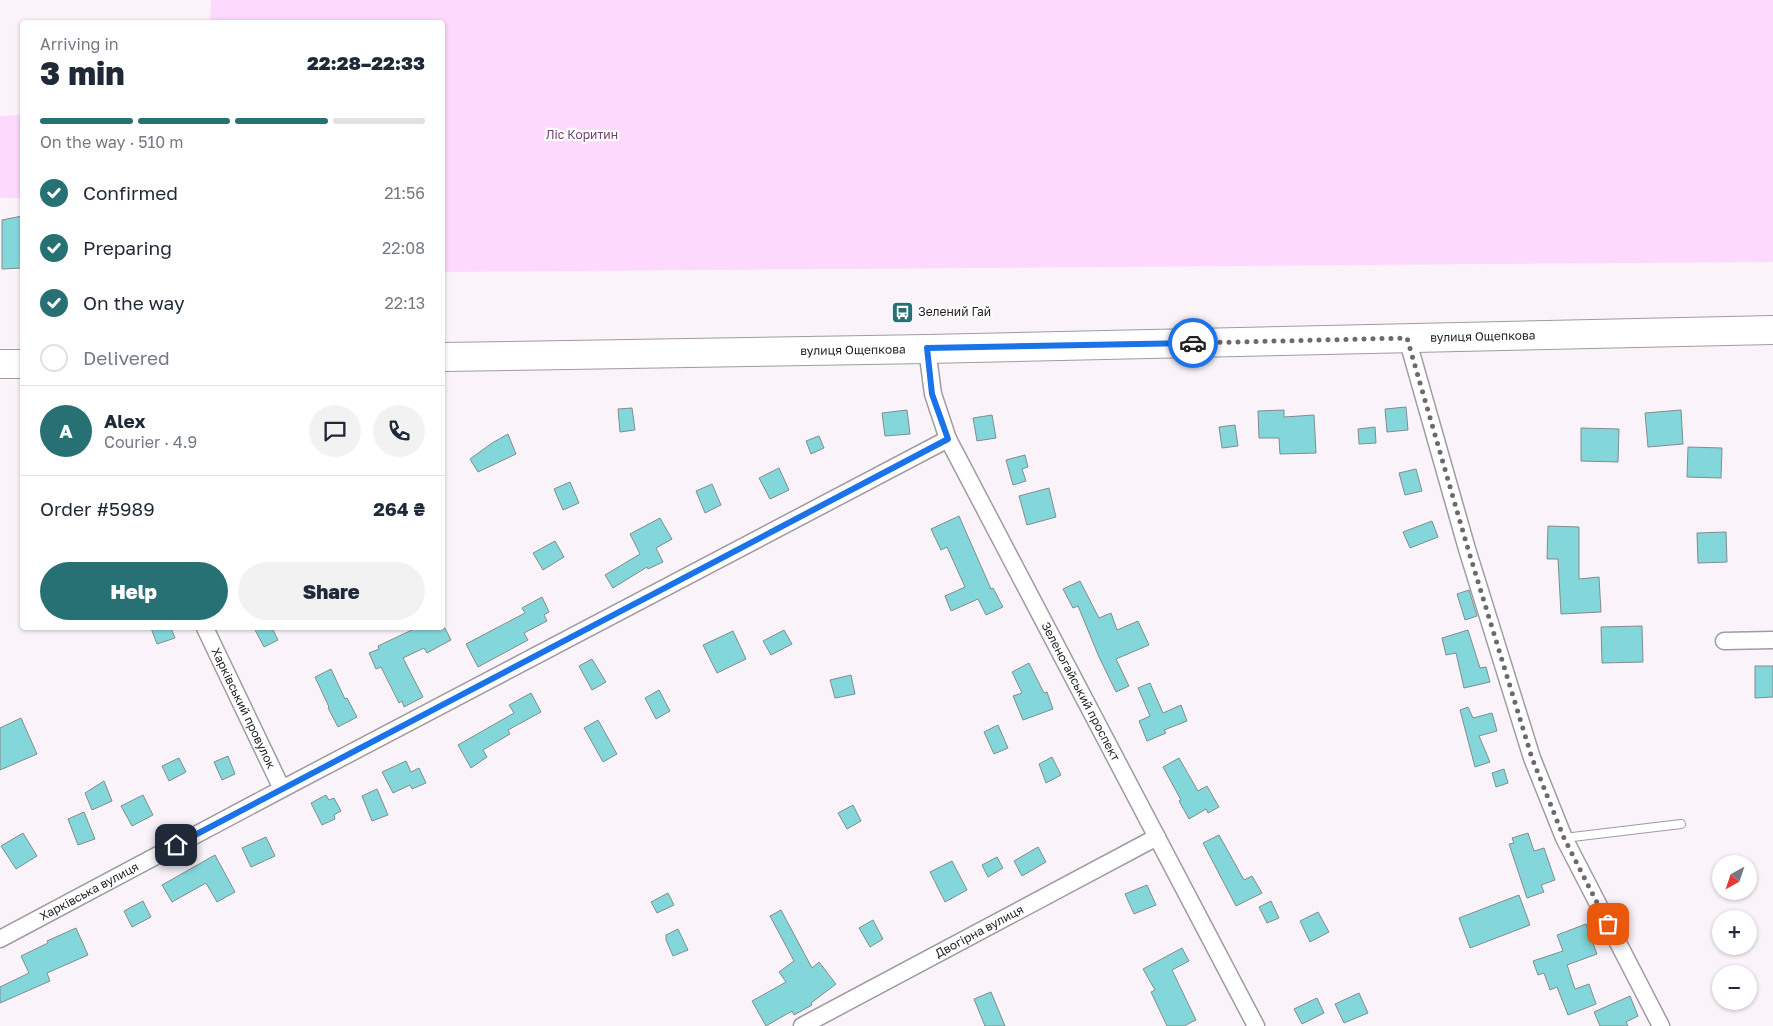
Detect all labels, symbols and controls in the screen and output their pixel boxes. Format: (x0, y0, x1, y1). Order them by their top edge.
text: Arriving in (40, 34, 119, 54)
text: 22:28–22:33 (307, 51, 425, 74)
text: 3 min (40, 54, 125, 92)
park label: Ліс Коритин (546, 127, 618, 142)
text: On the way · 510 m (40, 132, 183, 152)
icon: check (40, 179, 68, 207)
text: Confirmed (83, 181, 178, 204)
text: 21:56 (384, 183, 425, 203)
icon: check (40, 234, 68, 262)
text: Preparing (83, 236, 172, 259)
text: 22:08 (382, 238, 425, 258)
icon: check (40, 289, 68, 317)
text: On the way (83, 291, 185, 314)
text: 22:13 (385, 293, 425, 313)
bus stop icon: Зелений Гай (890, 300, 914, 324)
place label: Зелений Гай (918, 304, 991, 319)
courier (1168, 318, 1218, 368)
street label: вулиця Ощепкова (1430, 327, 1536, 345)
icon: car (1179, 329, 1207, 357)
street label: вулиця Ощепкова (800, 341, 906, 358)
text: Delivered (83, 346, 170, 369)
button: chat (309, 405, 361, 457)
button: phone (373, 405, 425, 457)
text: Alex (104, 409, 145, 432)
text: A (59, 419, 73, 442)
text: Courier · 4.9 (104, 432, 197, 452)
text: Order #5989 (40, 497, 155, 520)
text: 264 ₴ (373, 497, 425, 520)
button: Help (40, 562, 228, 620)
button: Share (238, 562, 425, 620)
street label: Зеленогайський проспект (1038, 619, 1124, 764)
street label: Харківський провулок (209, 645, 279, 771)
pin (155, 824, 197, 866)
icon: home (162, 831, 190, 859)
north arrow (1712, 855, 1758, 900)
map controls (1712, 855, 1757, 1010)
street label: Харківська вулиця (37, 859, 141, 924)
street label: Двогірна вулиця (932, 901, 1026, 961)
pin (1587, 903, 1629, 945)
icon: bag (1594, 910, 1622, 938)
button: + (1712, 910, 1757, 955)
button: − (1712, 965, 1757, 1010)

